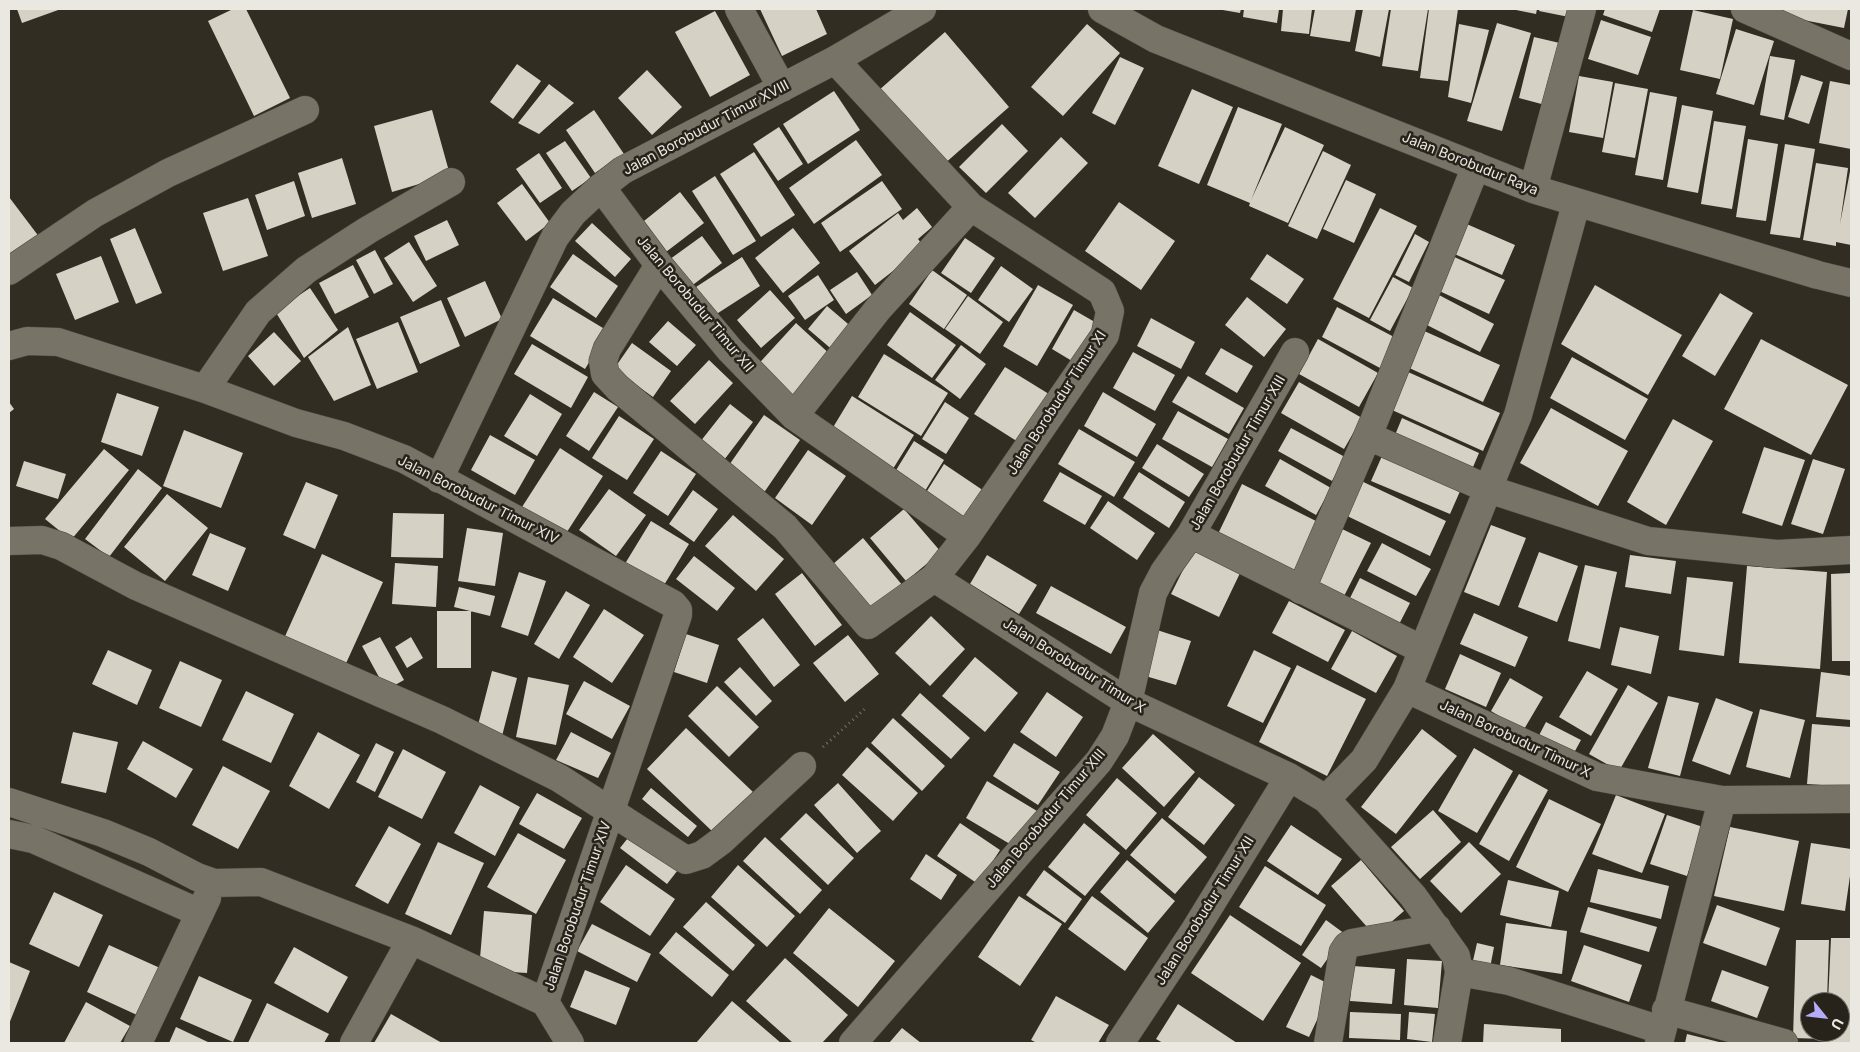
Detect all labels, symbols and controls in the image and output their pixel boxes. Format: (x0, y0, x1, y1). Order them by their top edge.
street label: Jalan Borobudur Timur XVIII (620, 77, 792, 179)
street label: Jalan Borobudur Raya (1399, 129, 1541, 199)
street label: Jalan Borobudur Timur XII (633, 233, 757, 375)
street label: Jalan Borobudur Timur XI (1004, 328, 1110, 478)
street label: Jalan Borobudur Timur XIII (1187, 372, 1289, 534)
street label: Jalan Borobudur Timur XIV (395, 452, 561, 548)
street label: Jalan Borobudur Timur X (1000, 615, 1148, 717)
street label: Jalan Borobudur Timur X (1437, 697, 1593, 781)
street label: Jalan Borobudur Timur XIII (983, 746, 1109, 892)
street label: Jalan Borobudur Timur XIV (541, 819, 615, 993)
street label: Jalan Borobudur Timur XII (1152, 833, 1258, 989)
north arrow (1800, 992, 1850, 1042)
text: U (1828, 1015, 1848, 1033)

